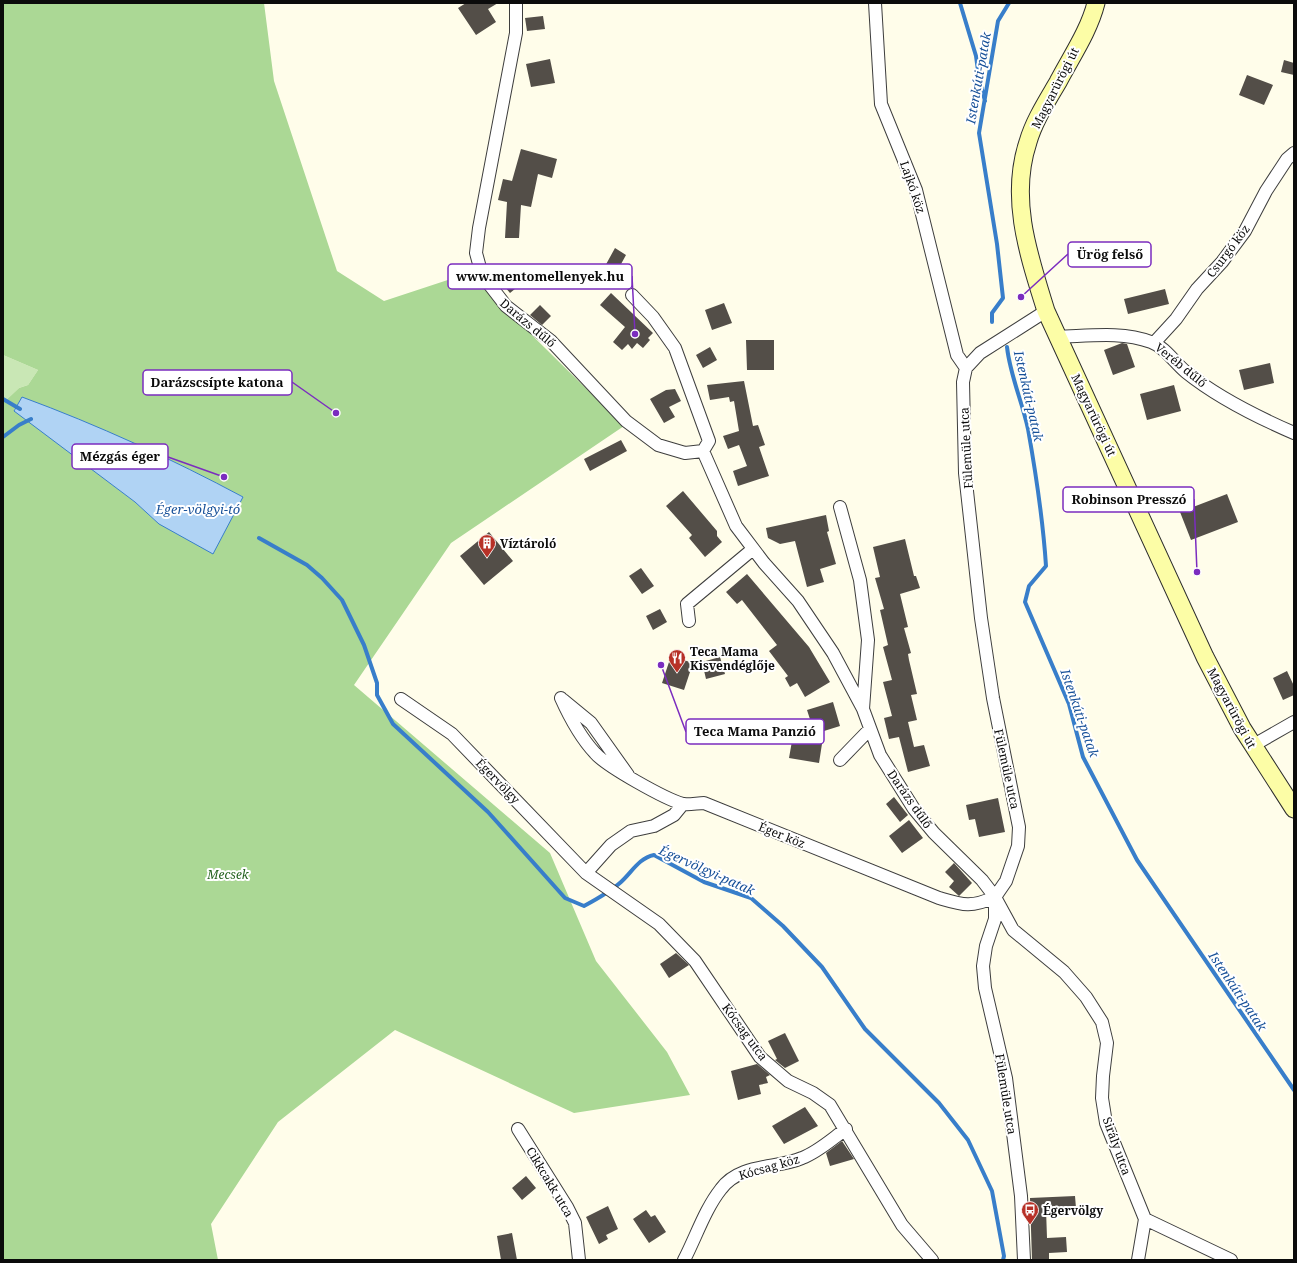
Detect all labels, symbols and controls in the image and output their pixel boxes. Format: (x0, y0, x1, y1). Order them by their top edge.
water label: Istenkúti-patak (961, 30, 995, 126)
street label: Magyarürögi út (1027, 44, 1083, 132)
street label: Lajkó köz (896, 158, 930, 216)
street label: Csurgó köz (1202, 221, 1254, 281)
callout: Ürög felső (1068, 242, 1151, 267)
text: Ürög felső (1077, 245, 1143, 263)
callout: www.mentomellenyek.hu (448, 264, 632, 289)
text: www.mentomellenyek.hu (455, 267, 624, 285)
street label: Darázs dűlő (497, 295, 560, 351)
street label: Veréb dűlő (1152, 339, 1210, 391)
water label: Istenkúti-patak (1010, 348, 1048, 444)
callout: Darázscsípte katona (143, 370, 292, 395)
street label: Magyarürögi út (1067, 371, 1121, 459)
text: Darázscsípte katona (150, 373, 284, 391)
street label: Fülemüle utca (955, 407, 977, 489)
callout: Mézgás éger (72, 444, 168, 469)
text: Mézgás éger (80, 447, 160, 465)
callout: Robinson Presszó (1063, 487, 1194, 512)
text: Robinson Presszó (1071, 490, 1187, 508)
water label: Éger-völgyi-tó (155, 500, 240, 518)
building icon: Víztároló (477, 533, 497, 558)
place label: Víztároló (500, 535, 556, 552)
place label: Teca Mama Kisvendéglője (690, 643, 775, 674)
restaurant icon: Teca Mama Kisvendéglője (667, 648, 687, 673)
water label: Istenkúti-patak (1056, 665, 1104, 760)
street label: Magyarürögi út (1204, 665, 1260, 751)
callout: Teca Mama Panzió (686, 719, 824, 744)
text: Teca Mama Panzió (694, 722, 816, 740)
street label: Fülemüle utca (990, 727, 1024, 811)
street label: Égervölgy (472, 755, 524, 807)
street label: Darázs dűlő (884, 766, 936, 832)
street label: Éger köz (756, 818, 808, 852)
water label: Égervölgyi-patak (655, 840, 758, 899)
park label: Mecsek (206, 866, 250, 883)
water label: Istenkúti-patak (1204, 947, 1272, 1035)
street label: Kócsag utca (718, 1000, 772, 1064)
street label: Fülemüle utca (991, 1052, 1021, 1136)
street label: Sirály utca (1099, 1115, 1135, 1178)
street label: Cikkcakk utca (522, 1144, 578, 1221)
street label: Kócsag köz (737, 1150, 801, 1184)
bus stop icon: Égervölgy (1020, 1200, 1040, 1225)
place label: Égervölgy (1043, 1202, 1103, 1219)

